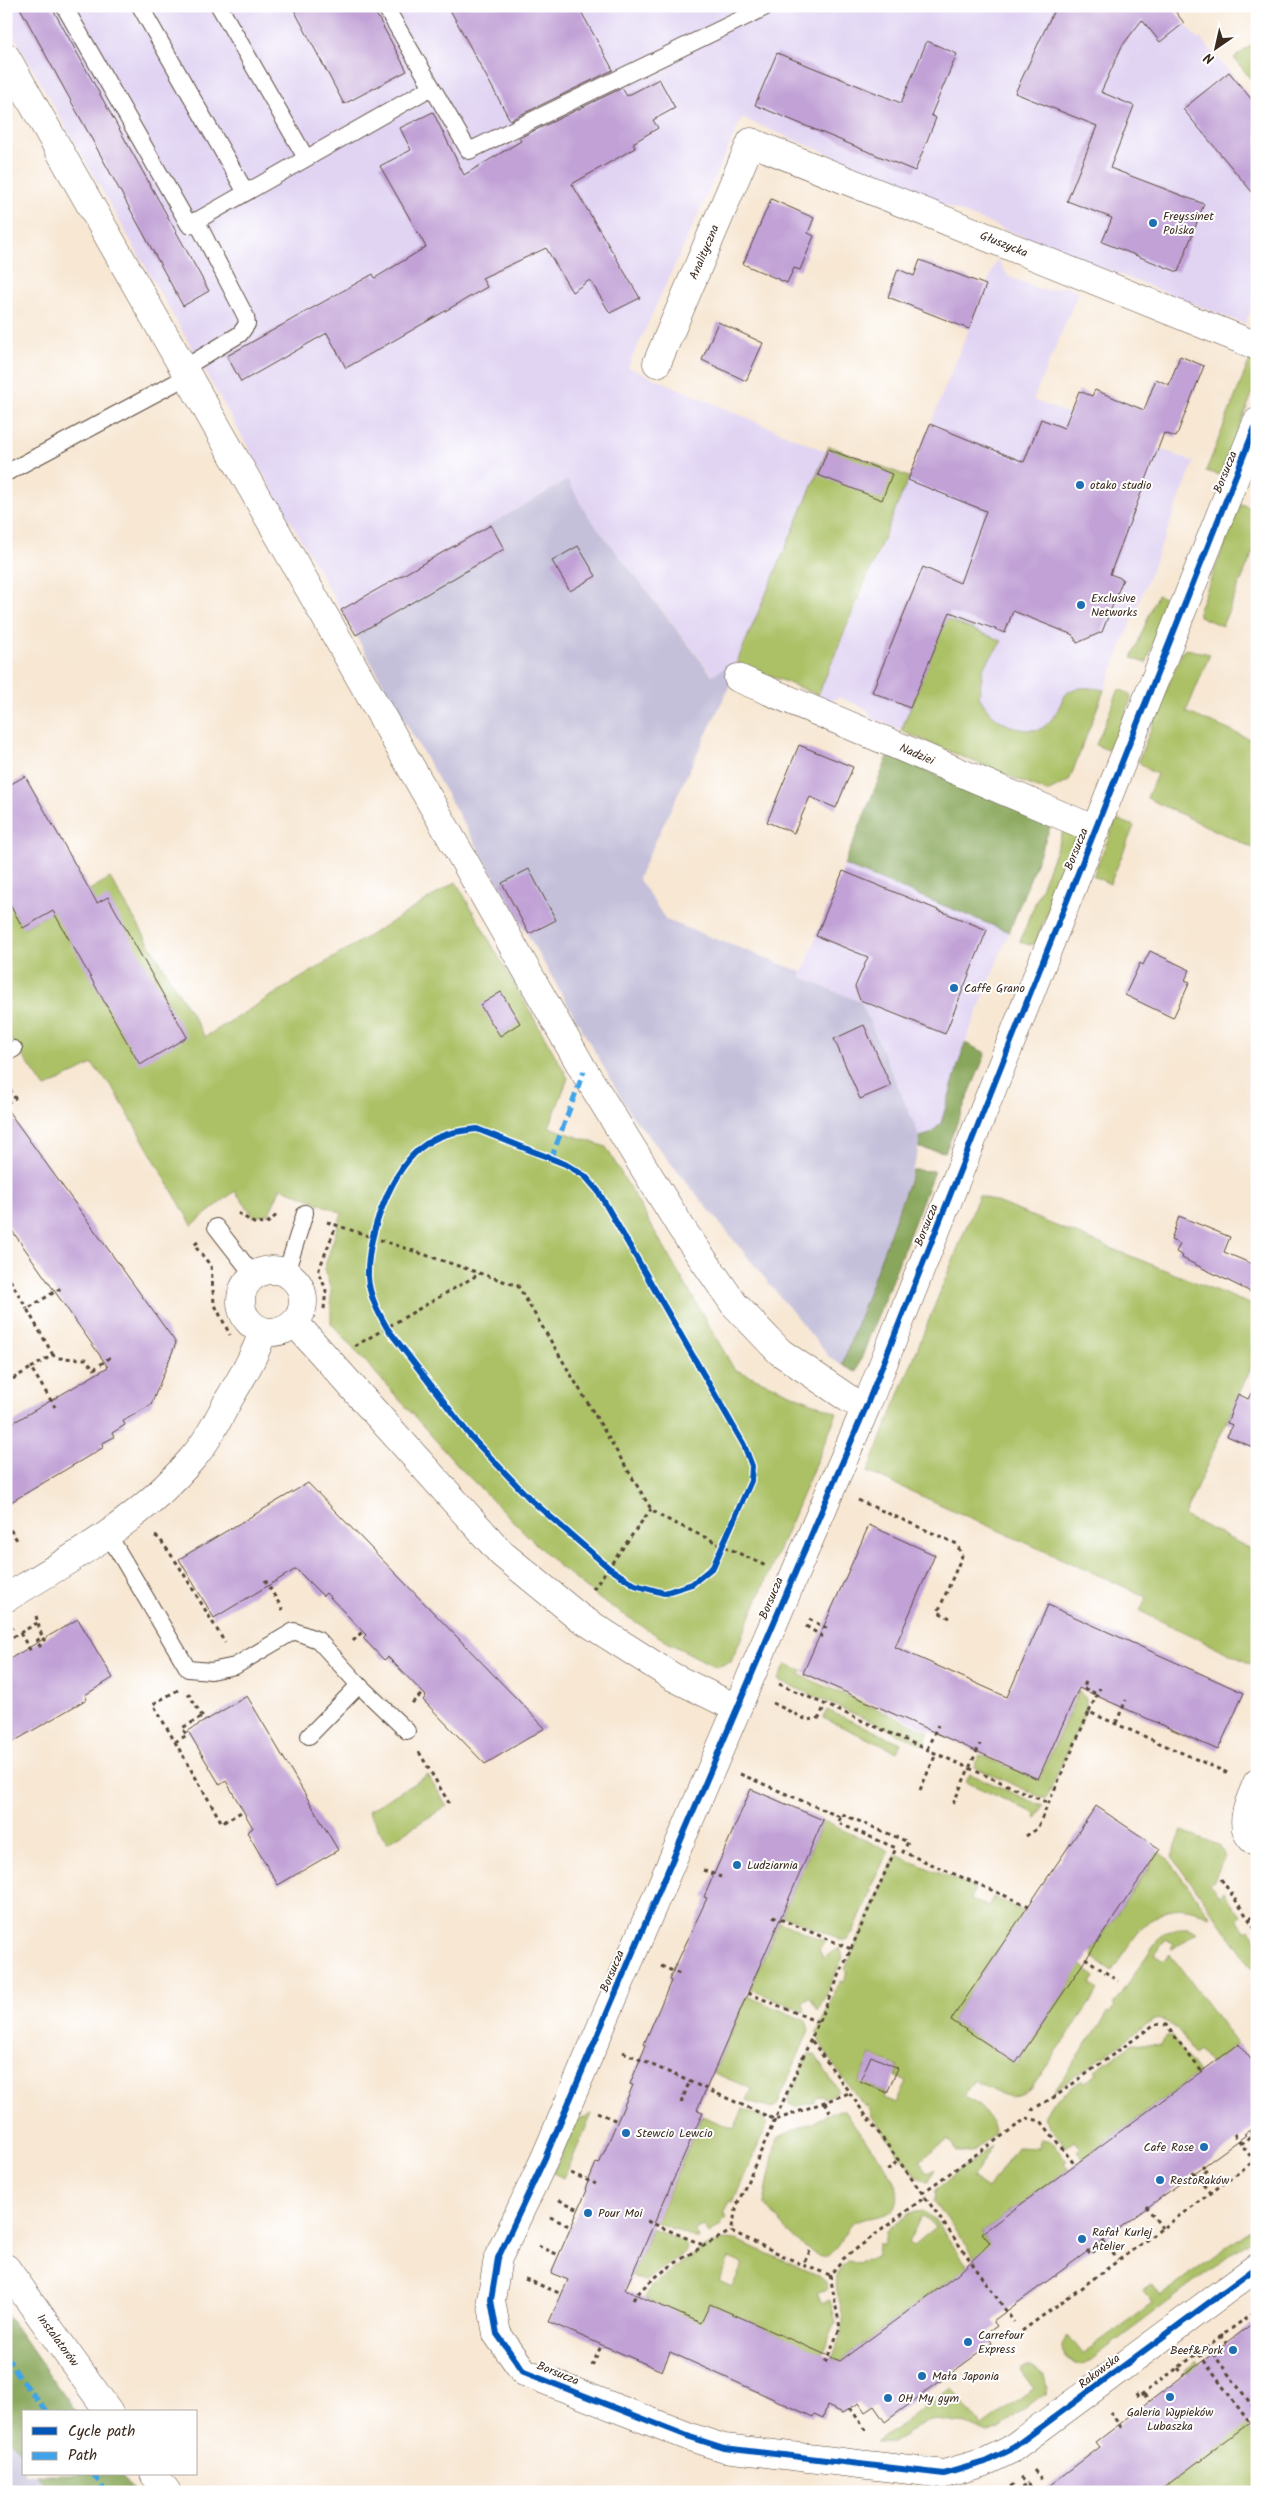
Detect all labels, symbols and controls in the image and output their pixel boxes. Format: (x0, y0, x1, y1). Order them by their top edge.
north arrow (1190, 22, 1240, 72)
text: N (1199, 46, 1219, 70)
place label: Freyssinet Polska (1163, 207, 1214, 240)
marker: Freyssinet Polska (1147, 217, 1159, 229)
street label: Analityczna (684, 221, 725, 283)
street label: Głuszycka (977, 226, 1031, 263)
street label: Borsucza (1208, 448, 1243, 496)
place label: otako studio (1090, 476, 1151, 495)
marker: otako studio (1074, 479, 1086, 491)
place label: Exclusive Networks (1091, 589, 1137, 622)
marker: Exclusive Networks (1075, 599, 1087, 611)
street label: Nadziei (896, 739, 938, 771)
street label: Borsucza (1059, 825, 1094, 873)
place label: Caffe Grano (964, 979, 1025, 998)
marker: Caffe Grano (948, 982, 960, 994)
street label: Borsucza (909, 1201, 944, 1249)
street label: Borsucza (754, 1574, 789, 1622)
place label: Ludziarnia (747, 1856, 798, 1875)
marker: Ludziarnia (731, 1859, 743, 1871)
street label: Borsucza (595, 1947, 630, 1995)
place label: Stewcio Lewcio (636, 2124, 713, 2143)
marker: Stewcio Lewcio (620, 2127, 632, 2139)
place label: Cafe Rose (1144, 2138, 1195, 2157)
marker: Cafe Rose (1198, 2141, 1210, 2153)
place label: RestoRaków (1170, 2171, 1230, 2190)
marker: RestoRaków (1154, 2174, 1166, 2186)
place label: Pour Moi (598, 2204, 643, 2223)
marker: Pour Moi (582, 2207, 594, 2219)
place label: Rafał Kurlej Atelier (1092, 2223, 1153, 2256)
marker: Rafał Kurlej Atelier (1076, 2233, 1088, 2245)
street label: Instalatorów (32, 2310, 84, 2372)
place label: Carrefour Express (978, 2326, 1025, 2359)
marker: Carrefour Express (962, 2336, 974, 2348)
place label: Beef&Pork (1170, 2341, 1223, 2360)
marker: Beef&Pork (1227, 2344, 1239, 2356)
street label: Rakowska (1074, 2349, 1125, 2393)
street label: Borsucza (534, 2356, 582, 2391)
place label: Mała Japonia (932, 2367, 1000, 2386)
marker: Mała Japonia (916, 2370, 928, 2382)
place label: OH My gym (898, 2389, 959, 2408)
marker: Galeria Wypieków Lubaszka (1164, 2391, 1176, 2403)
marker: OH My gym (882, 2392, 894, 2404)
place label: Galeria Wypieków Lubaszka (1127, 2403, 1214, 2436)
legend (22, 2410, 198, 2476)
text: Cycle path (68, 2420, 135, 2444)
text: Path (68, 2444, 97, 2468)

